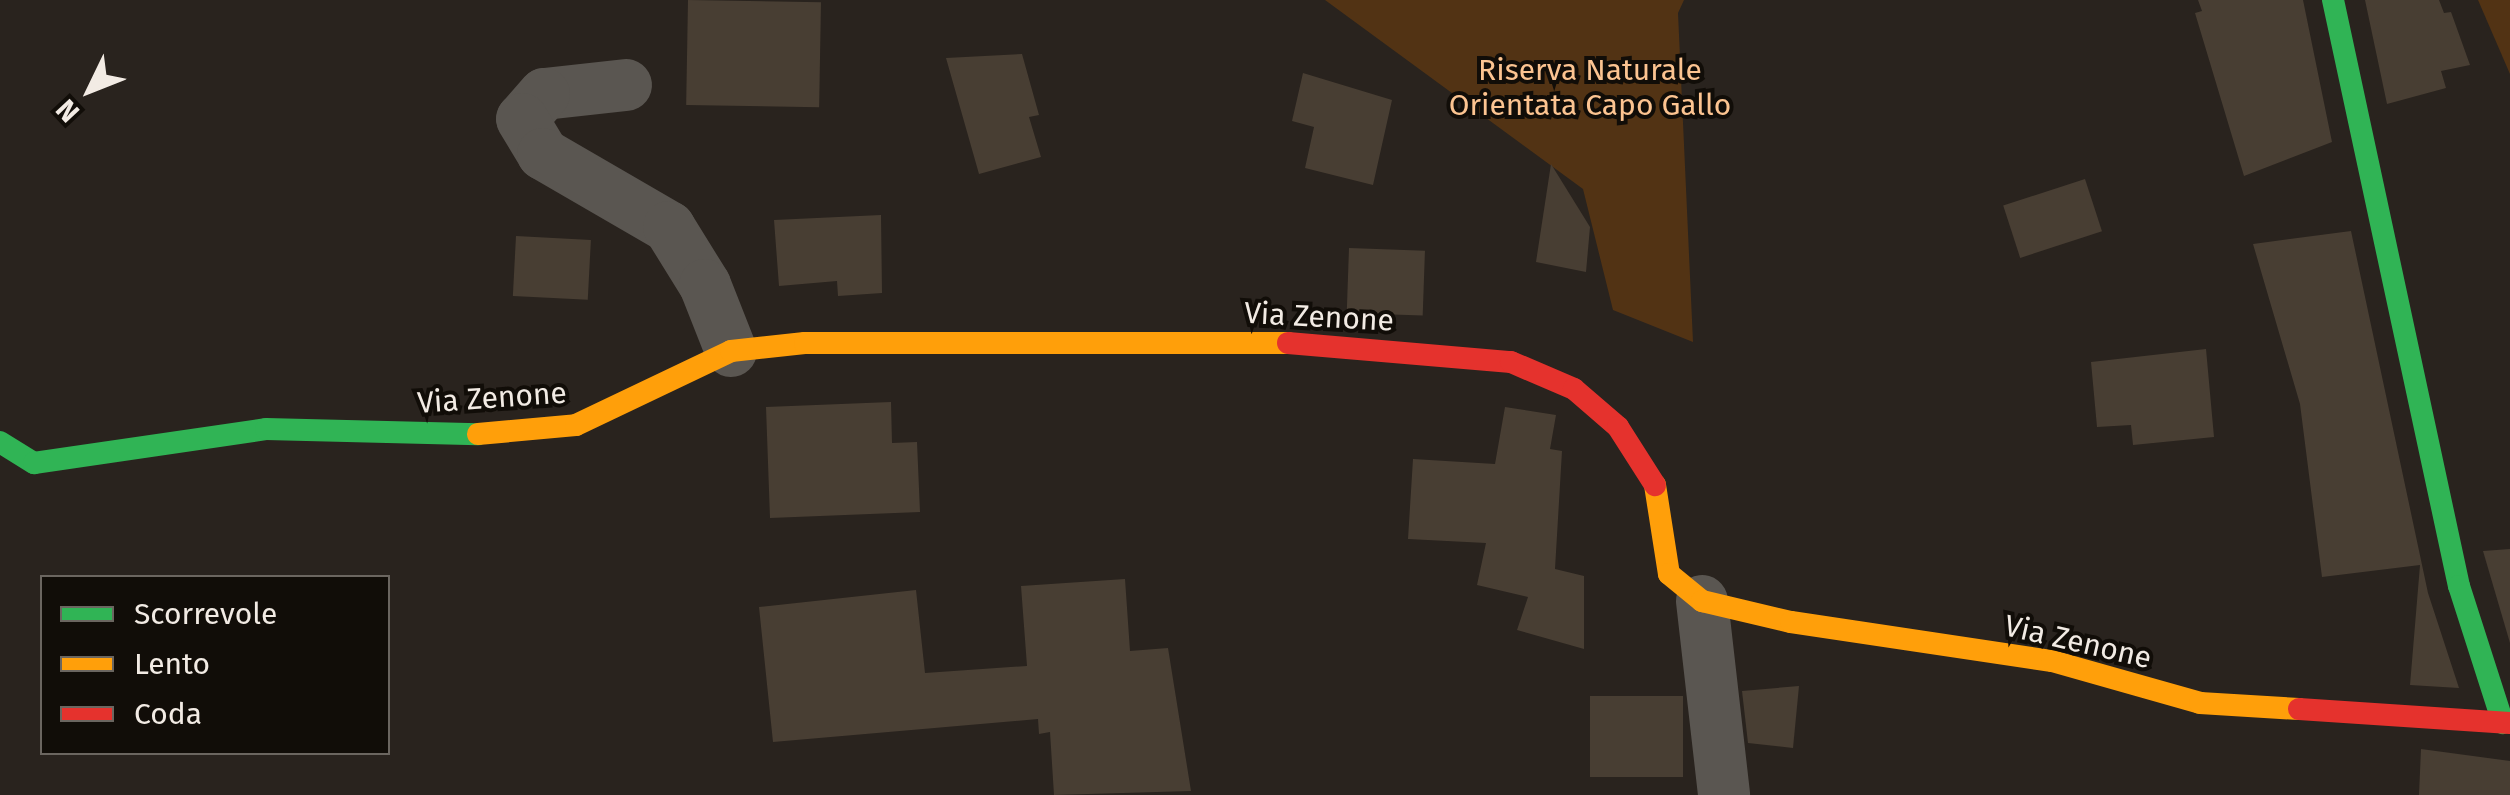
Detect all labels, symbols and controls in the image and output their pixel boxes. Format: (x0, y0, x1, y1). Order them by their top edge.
north arrow (40, 40, 140, 140)
park label: Riserva Naturale Orientata Capo Gallo (1449, 52, 1731, 122)
text: N (49, 93, 86, 129)
street label: Via Zenone (1243, 295, 1395, 339)
street label: Via Zenone (416, 375, 568, 421)
legend (40, 575, 390, 755)
text: Scorrevole (134, 596, 277, 632)
street label: Via Zenone (2001, 608, 2155, 676)
text: Lento (134, 646, 210, 682)
text: Coda (134, 696, 202, 732)

